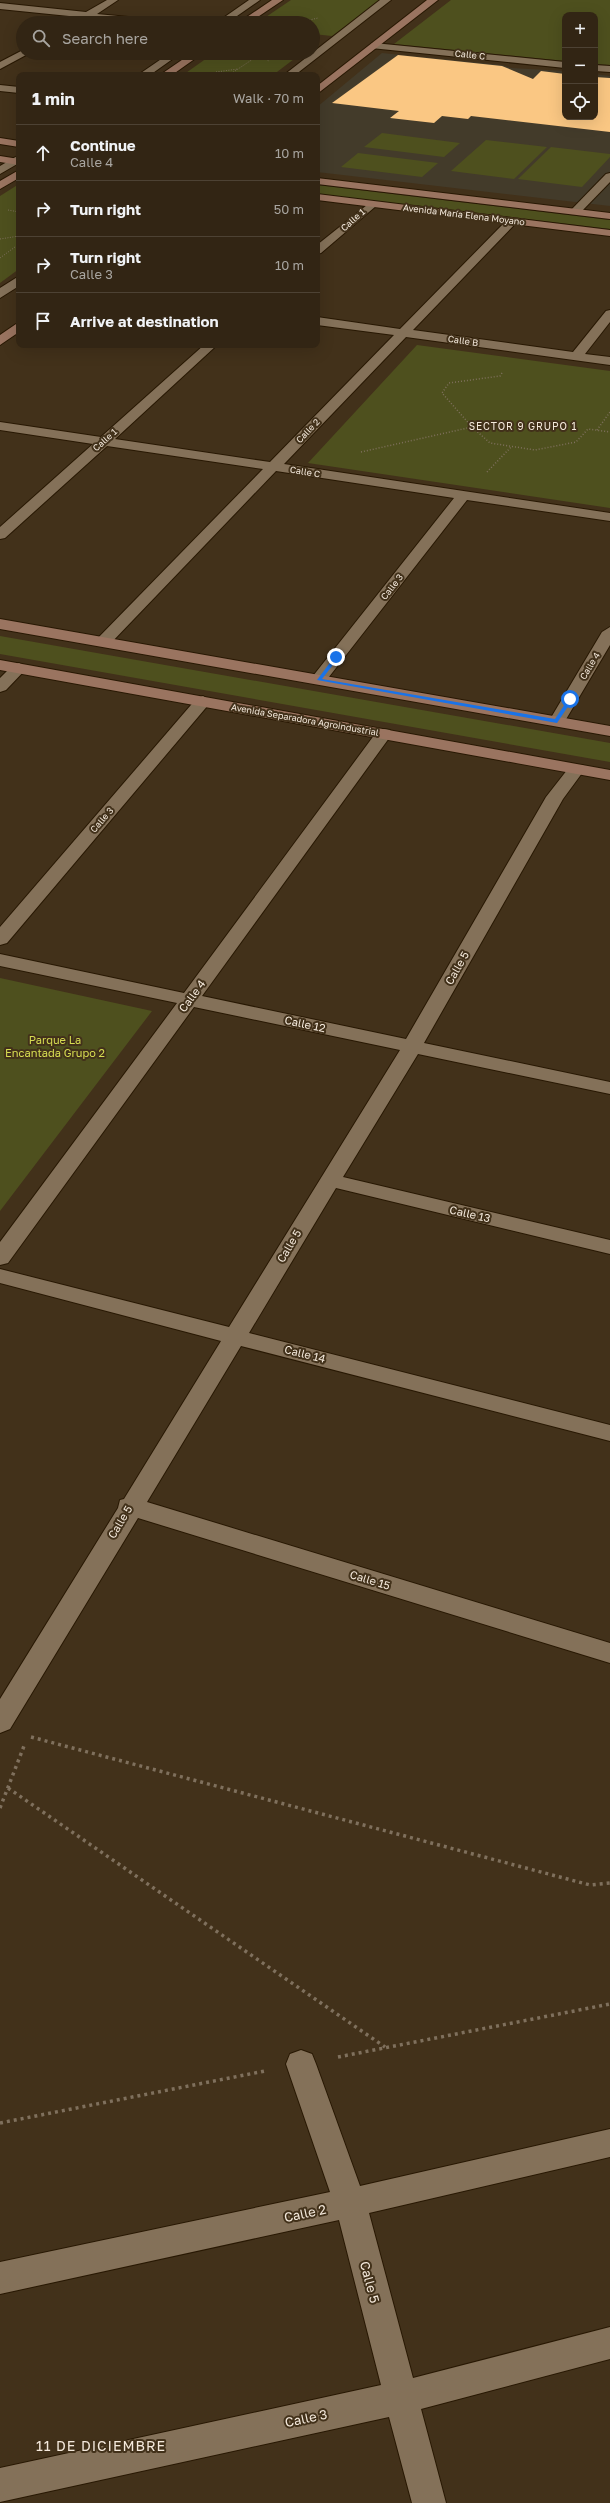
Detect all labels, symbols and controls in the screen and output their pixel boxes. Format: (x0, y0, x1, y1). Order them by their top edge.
map controls (562, 12, 598, 120)
button: + (562, 12, 598, 48)
search box (16, 16, 320, 60)
icon: search (30, 27, 52, 49)
text: Search here (62, 29, 148, 47)
street label: Calle C (454, 47, 486, 62)
button: − (562, 48, 598, 84)
button: locate (562, 84, 598, 120)
text: 1 min (32, 88, 75, 109)
text: Walk · 70 m (233, 90, 304, 106)
text: Continue (70, 136, 136, 154)
icon: ahead (32, 142, 54, 164)
text: 10 m (275, 145, 304, 161)
text: Calle 4 (70, 154, 113, 170)
icon: right (32, 198, 54, 220)
text: Turn right (70, 200, 141, 218)
text: 50 m (274, 201, 304, 217)
street label: Avenida María Elena Moyano (403, 202, 526, 227)
street label: Calle 1 (338, 206, 368, 233)
text: Turn right (70, 248, 141, 266)
icon: right (32, 254, 54, 276)
text: 10 m (275, 257, 304, 273)
text: Calle 3 (70, 266, 113, 282)
icon: arrive (32, 310, 54, 332)
text: Arrive at destination (70, 312, 219, 330)
street label: Calle B (447, 333, 479, 348)
street label: Calle 2 (293, 416, 322, 445)
district label: SECTOR 9 GRUPO 1 (469, 420, 577, 432)
street label: Calle 1 (90, 426, 119, 453)
street label: Calle C (289, 464, 321, 479)
street label: Calle 3 (378, 572, 405, 602)
route end (327, 648, 345, 666)
street label: Calle 4 (577, 650, 602, 681)
route start (561, 690, 579, 708)
street label: Avenida Separadora Agroindustrial (230, 701, 380, 738)
street label: Calle 3 (88, 805, 115, 834)
street label: Calle 5 (442, 949, 471, 987)
street label: Calle 4 (176, 977, 208, 1014)
street label: Calle 12 (283, 1013, 327, 1034)
park label: Parque La Encantada Grupo 2 (5, 1033, 105, 1059)
street label: Calle 13 (448, 1203, 492, 1225)
street label: Calle 5 (274, 1227, 303, 1265)
street label: Calle 14 (283, 1342, 327, 1365)
street label: Calle 5 (105, 1503, 134, 1541)
street label: Calle 15 (348, 1567, 392, 1592)
street label: Calle 2 (282, 2201, 328, 2225)
street label: Calle 5 (357, 2259, 383, 2305)
street label: Calle 3 (283, 2406, 329, 2430)
district label: 11 DE DICIEMBRE (36, 2437, 166, 2454)

